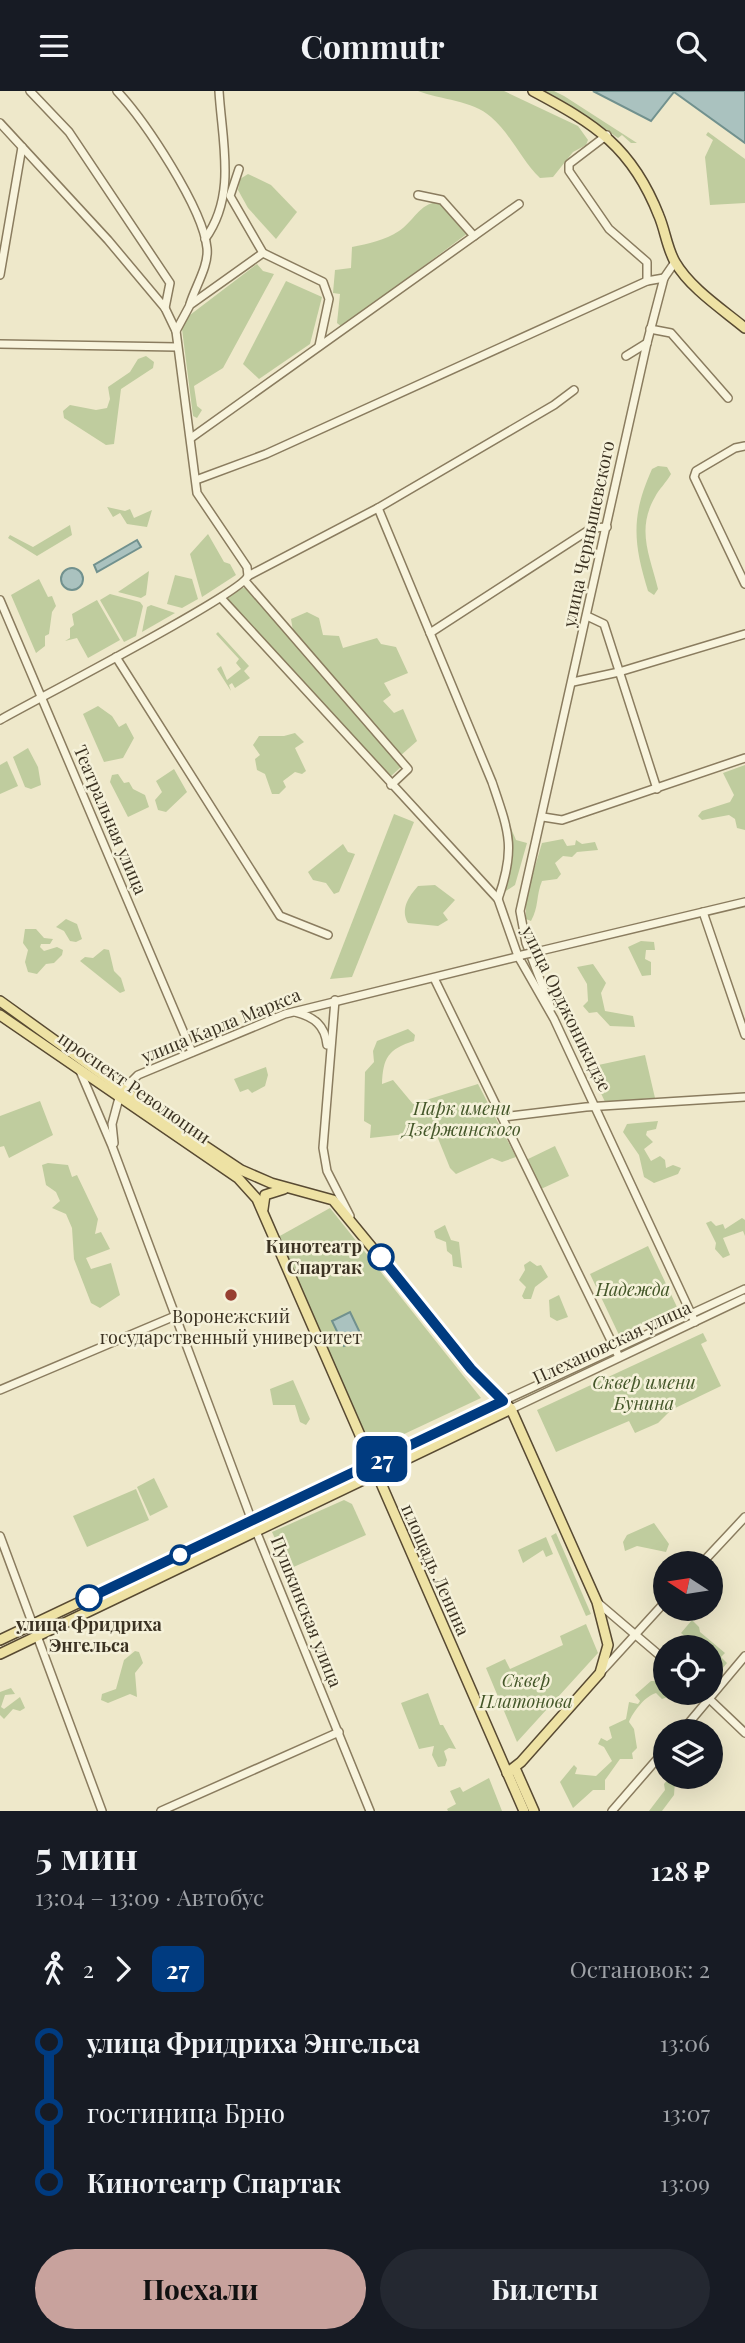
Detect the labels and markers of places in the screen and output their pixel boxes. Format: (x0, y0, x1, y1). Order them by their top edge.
place label: Кинотеатр Спартак (265, 1234, 362, 1279)
marker: Кинотеатр Спартак (368, 1244, 394, 1270)
marker: Воронежский государственный университет (223, 1287, 239, 1303)
place label: Воронежский государственный университет (100, 1304, 362, 1349)
unlabelled marker (170, 1545, 190, 1565)
marker: улица Фридриха Энгельса (76, 1585, 102, 1611)
place label: улица Фридриха Энгельса (15, 1612, 163, 1657)

